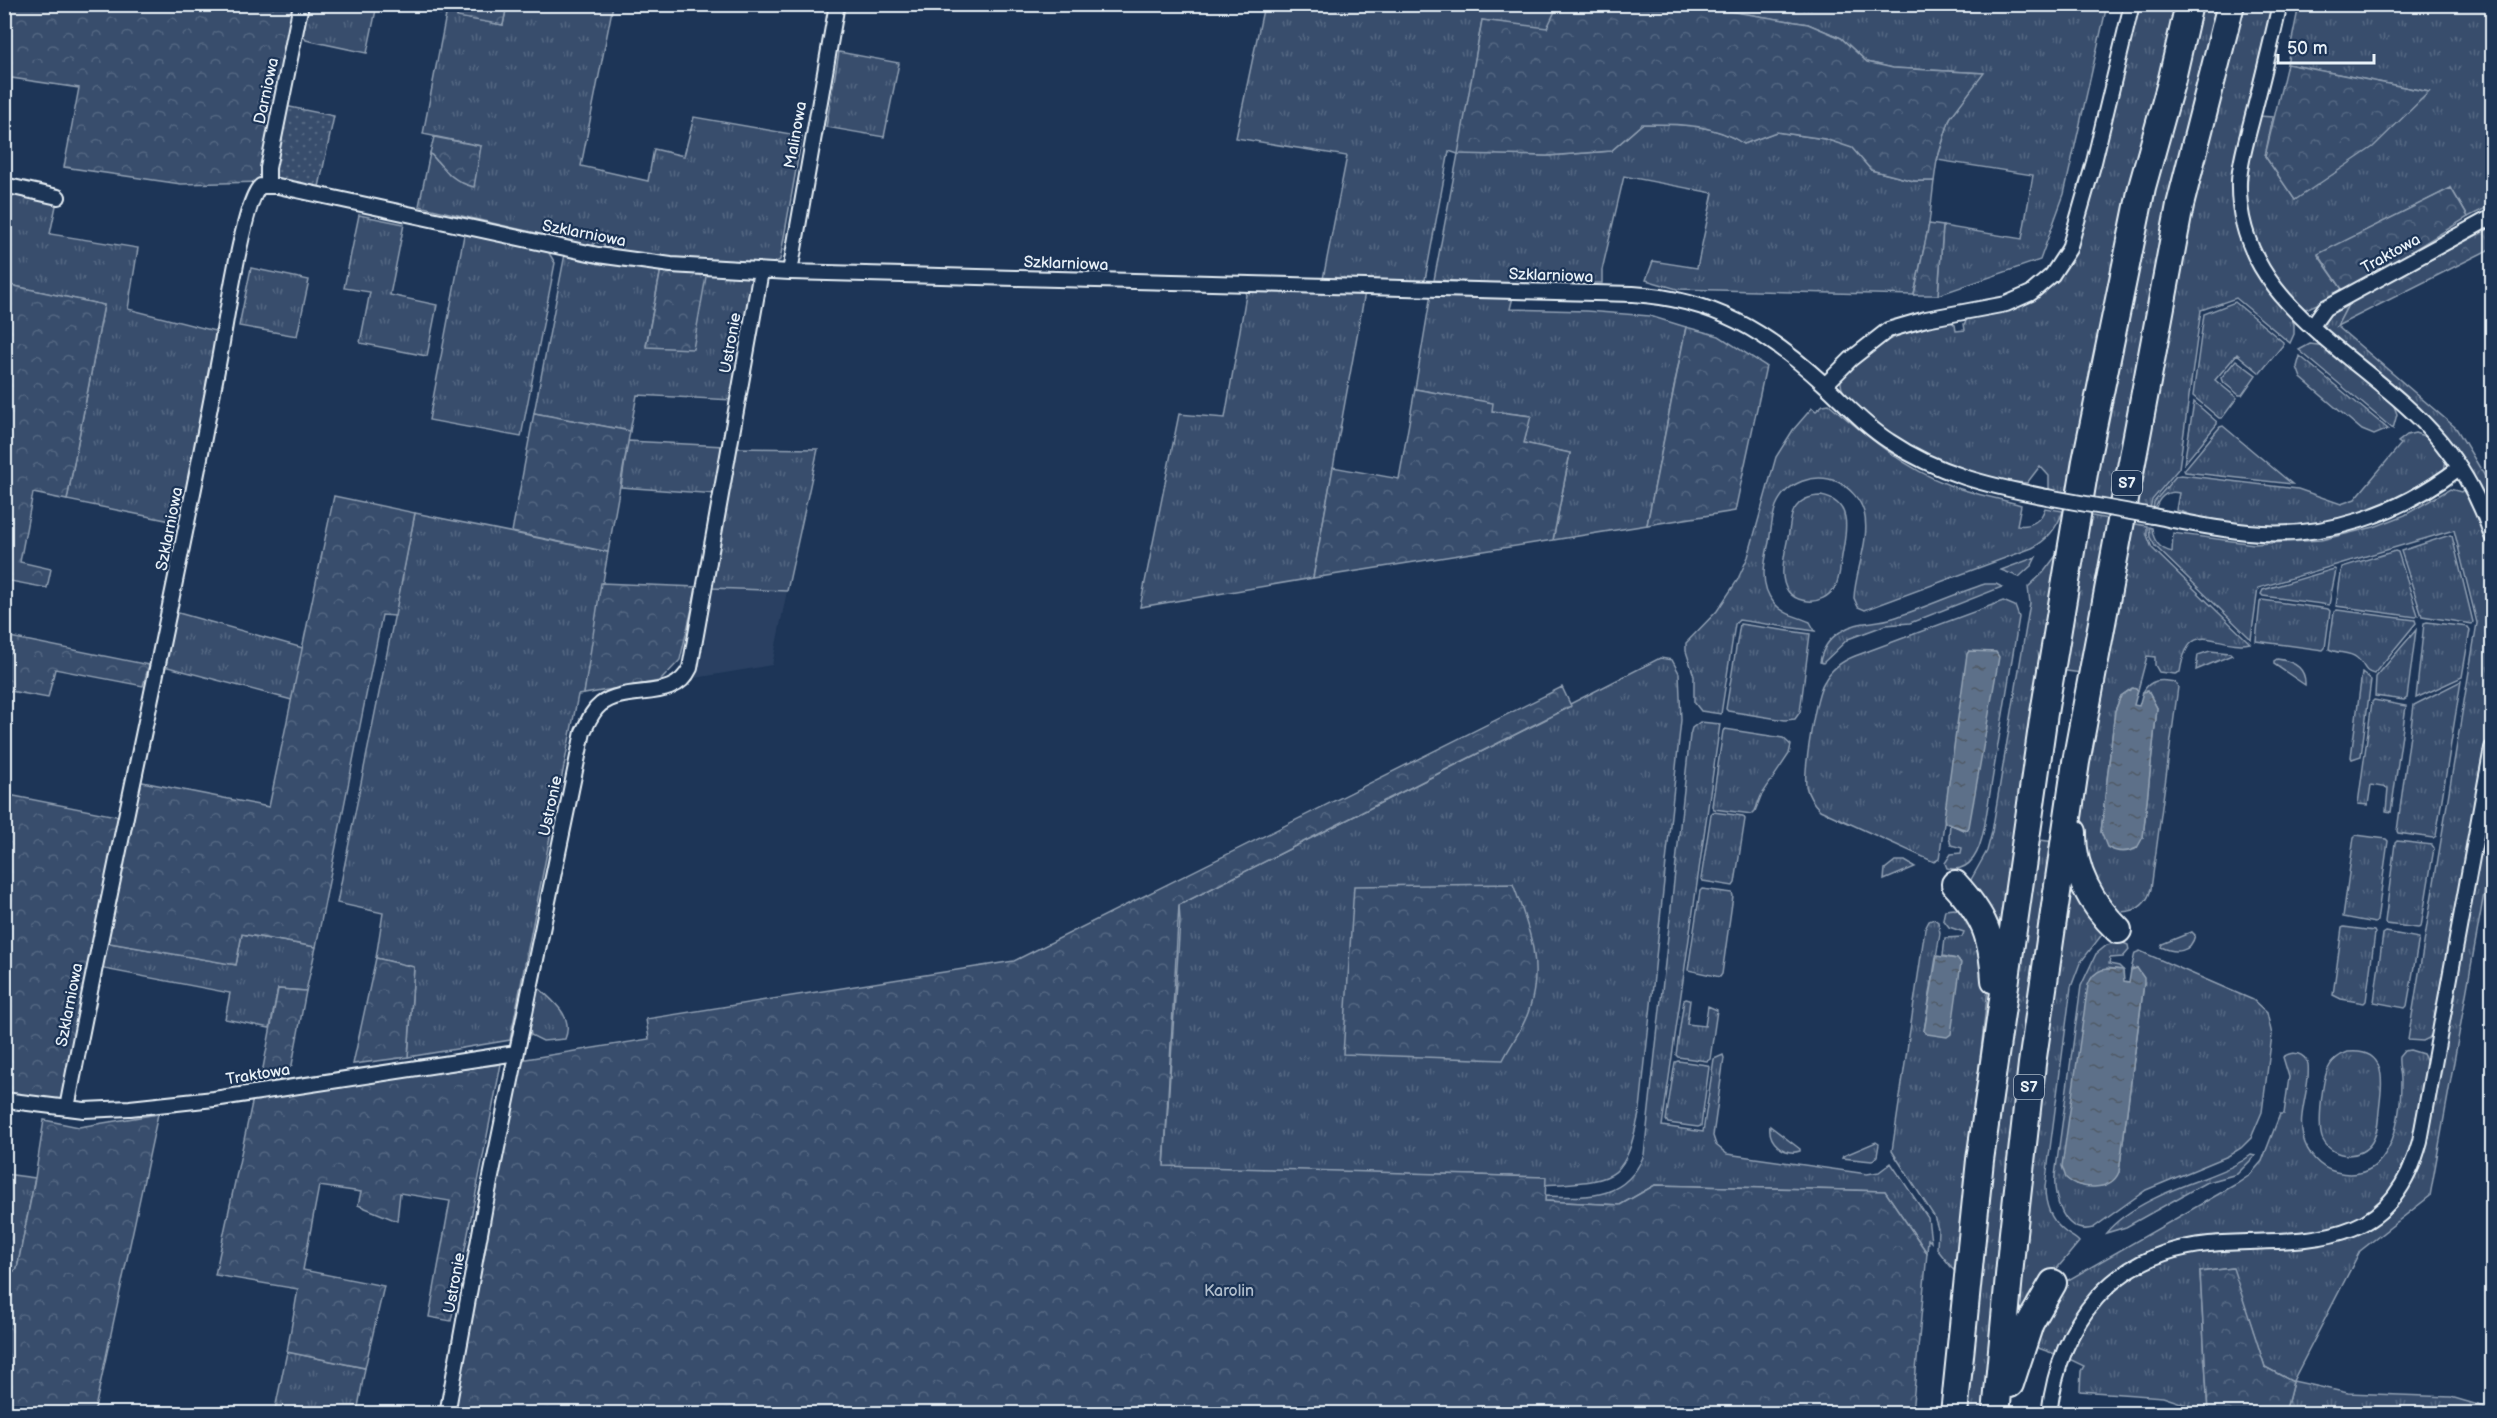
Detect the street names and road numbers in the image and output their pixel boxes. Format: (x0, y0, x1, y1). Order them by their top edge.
street label: Darniowa (251, 56, 283, 126)
street label: Malinowa (781, 100, 811, 170)
street label: Szklarniowa (541, 217, 627, 251)
street label: Traktowa (2358, 230, 2424, 278)
street label: Szklarniowa (1023, 253, 1109, 275)
street label: Szklarniowa (1508, 265, 1594, 287)
street label: Ustronie (716, 311, 746, 375)
road number: S7 (2112, 471, 2142, 495)
street label: Szklarniowa (153, 486, 187, 572)
street label: Ustronie (535, 774, 567, 838)
street label: Szklarniowa (53, 962, 87, 1048)
street label: Traktowa (225, 1061, 291, 1089)
road number: S7 (2014, 1075, 2044, 1099)
street label: Ustronie (440, 1251, 470, 1315)

